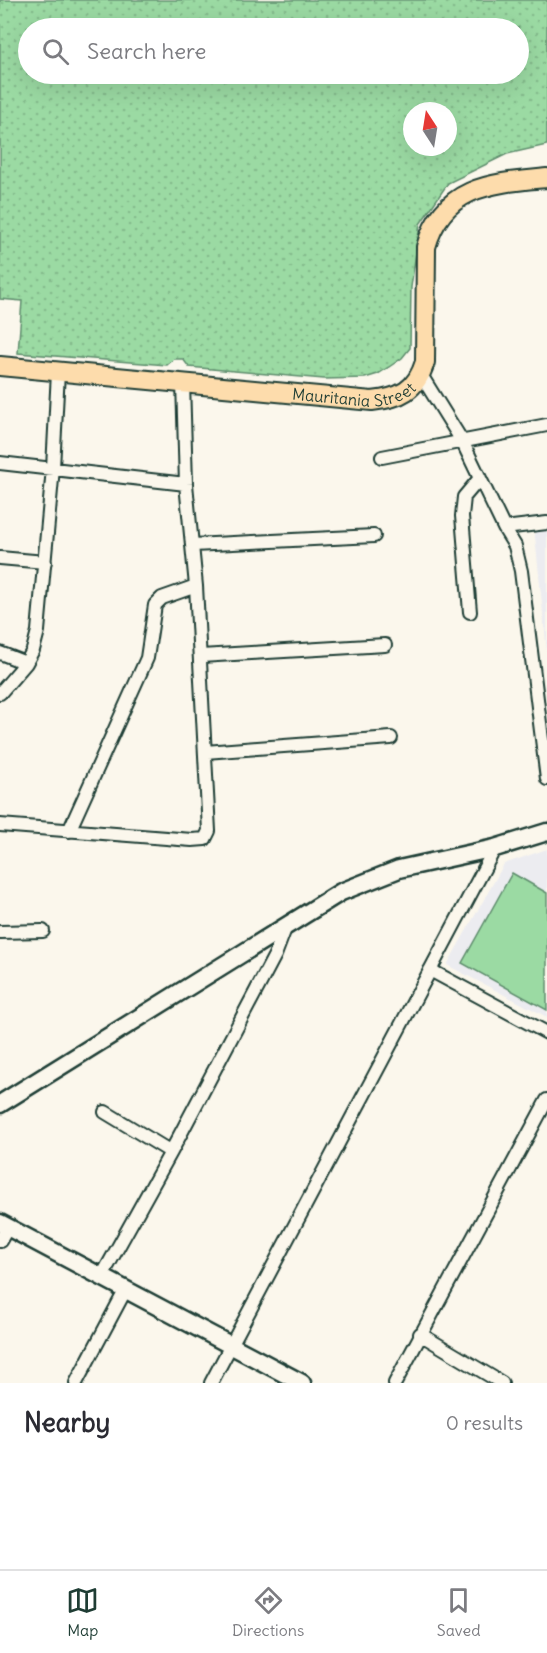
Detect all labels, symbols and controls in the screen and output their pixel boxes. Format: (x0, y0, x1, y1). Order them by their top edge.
search box (18, 18, 529, 84)
icon: search (39, 35, 72, 68)
text: Search here (87, 37, 206, 65)
north arrow (403, 102, 457, 156)
street label: Mauritania Street (292, 378, 420, 411)
text: Nearby (24, 1406, 110, 1439)
text: 0 results (446, 1410, 523, 1435)
tab: Map (66, 1584, 99, 1640)
tab: Directions (232, 1584, 304, 1640)
tab: Saved (437, 1584, 481, 1640)

